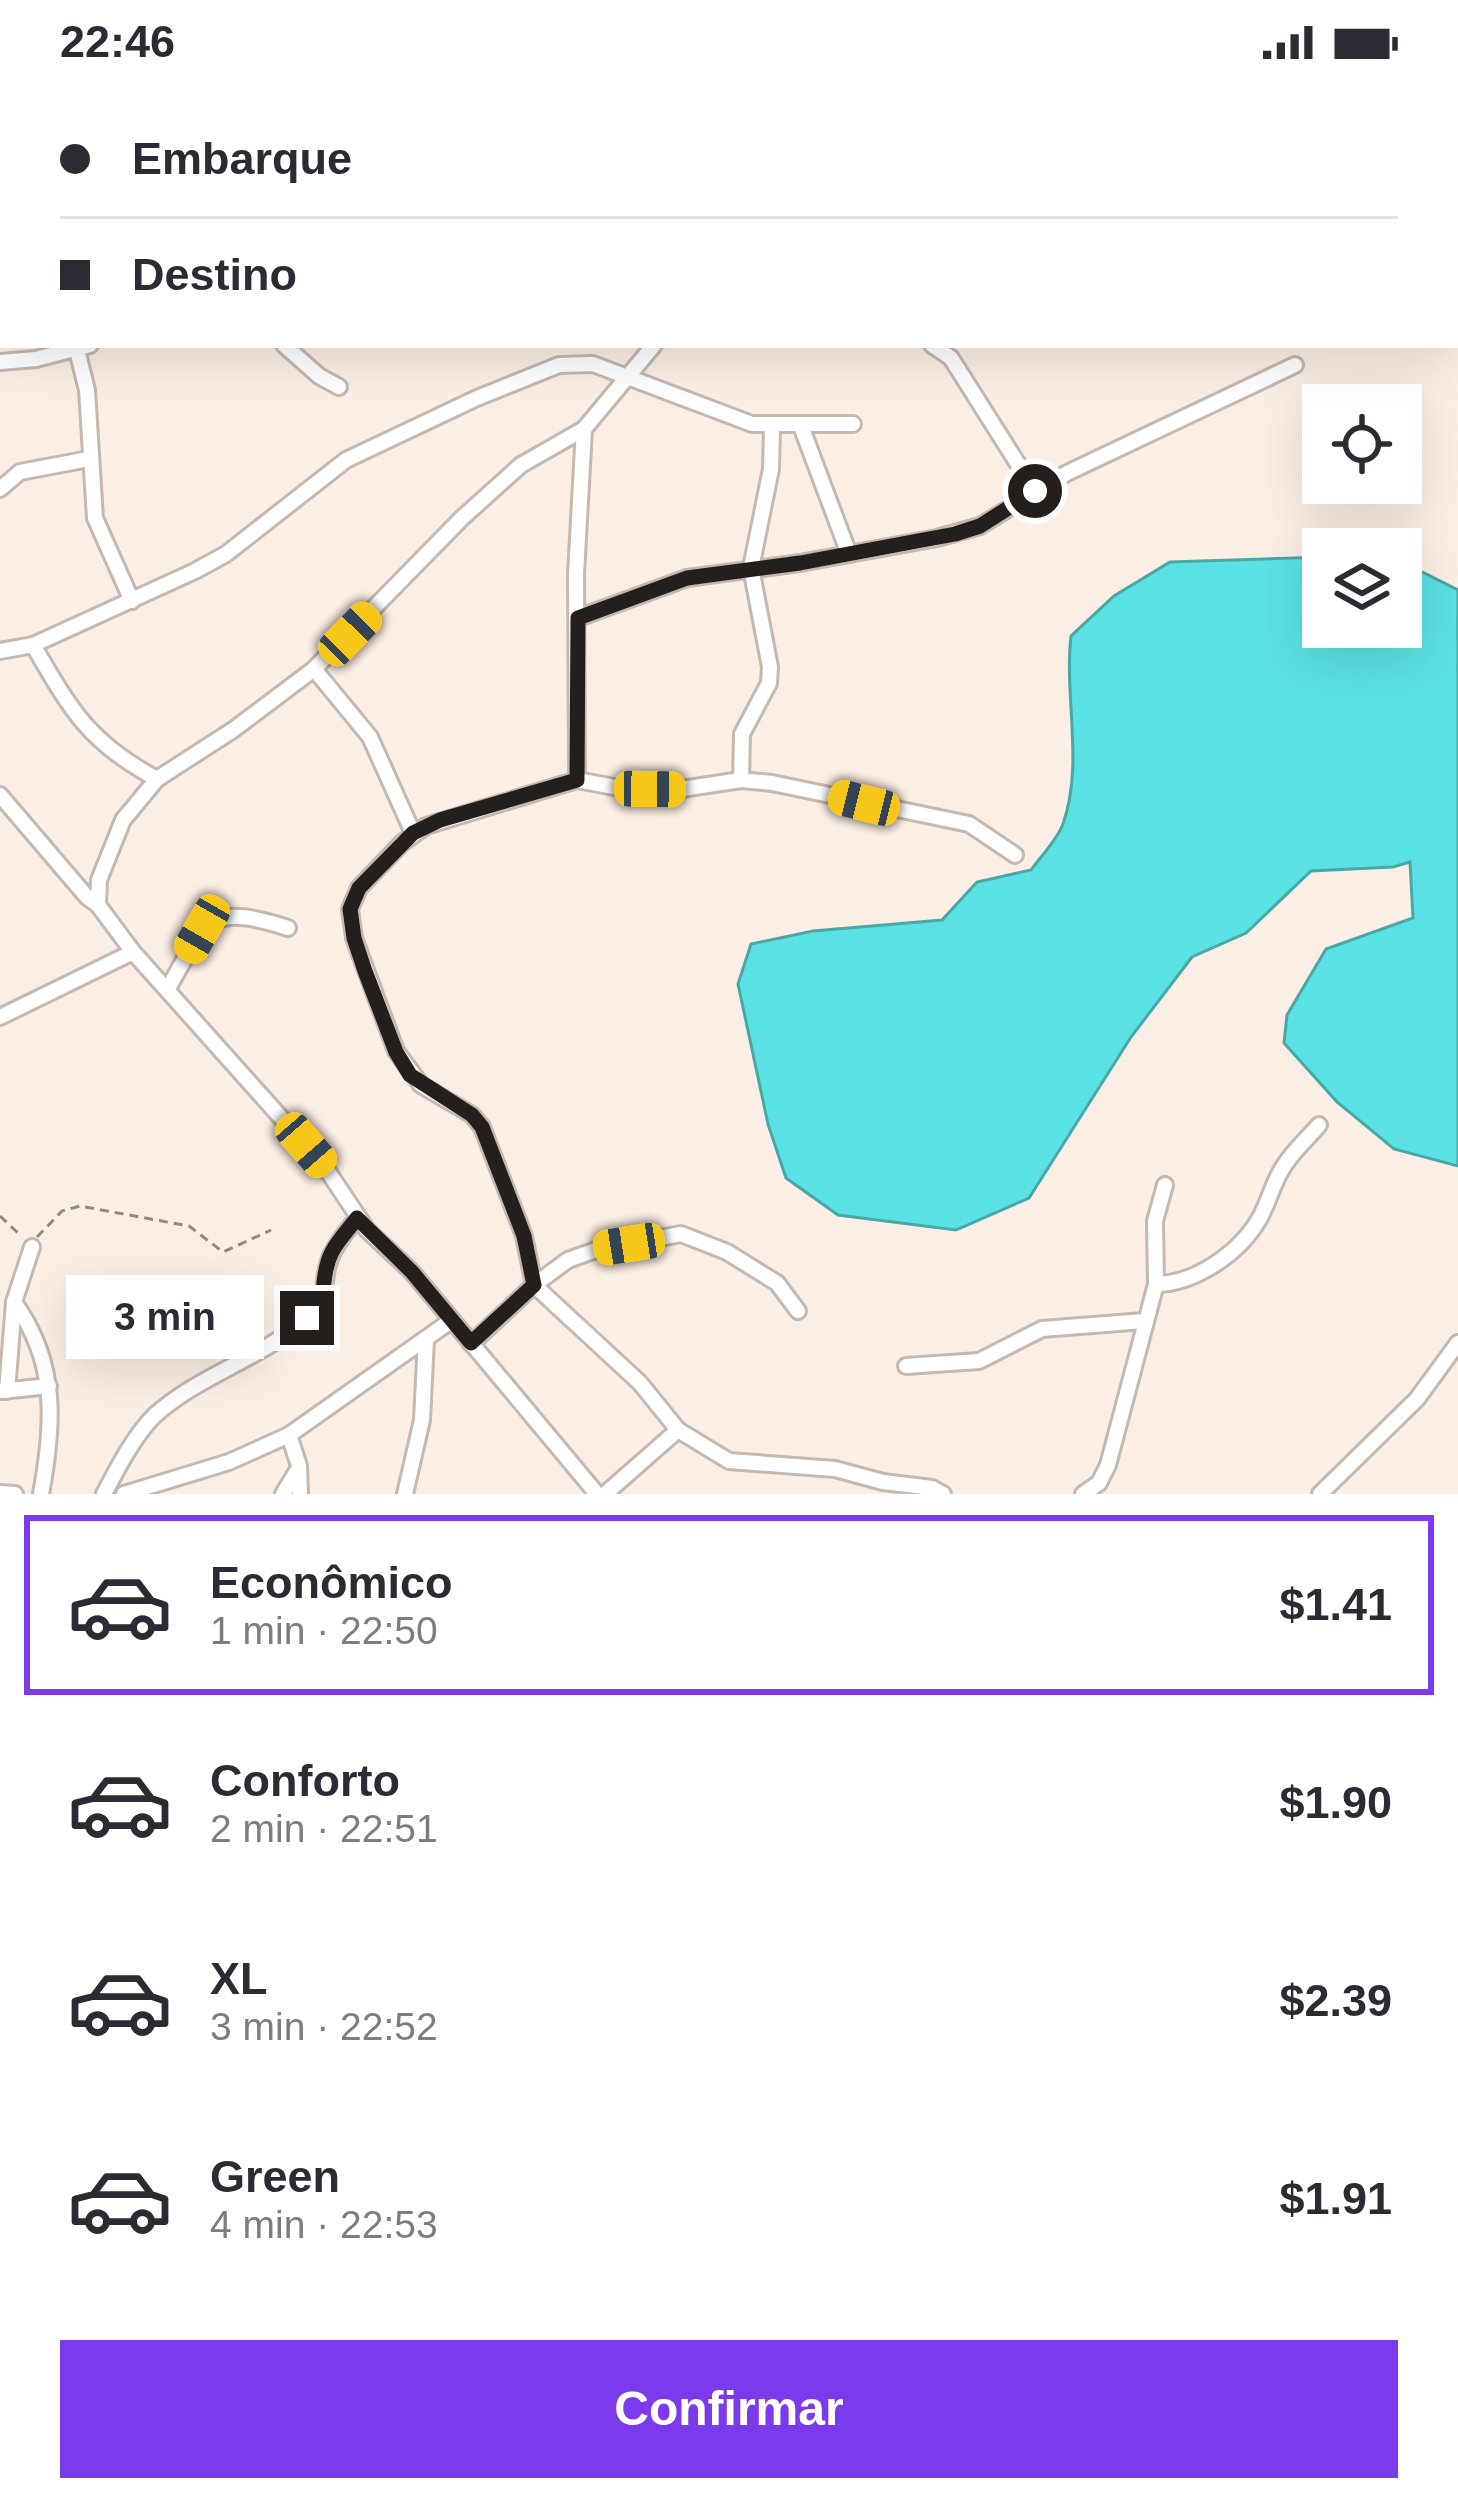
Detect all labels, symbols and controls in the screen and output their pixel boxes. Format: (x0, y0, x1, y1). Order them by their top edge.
text: 22:46 (60, 16, 175, 67)
text: Embarque (132, 133, 352, 184)
text: Destino (132, 249, 297, 300)
map controls (1302, 384, 1422, 648)
button: locate (1302, 384, 1422, 504)
route start (1008, 464, 1062, 518)
button: layers (1302, 528, 1422, 648)
car (312, 596, 388, 672)
car (614, 770, 686, 808)
car (825, 777, 903, 829)
car (168, 889, 236, 969)
car (269, 1106, 343, 1184)
car (591, 1221, 667, 1267)
callout: 3 min (67, 1276, 265, 1360)
route end (280, 1291, 334, 1345)
text: 3 min (114, 1295, 216, 1338)
icon: car (66, 1551, 174, 1659)
text: Econômico (210, 1557, 453, 1608)
text: $1.41 (1279, 1579, 1392, 1630)
text: 1 min · 22:50 (210, 1609, 438, 1652)
icon: car (66, 1749, 174, 1857)
text: Conforto (210, 1755, 400, 1806)
text: $1.90 (1279, 1777, 1392, 1828)
text: 2 min · 22:51 (210, 1807, 438, 1850)
icon: car (66, 1947, 174, 2055)
text: XL (210, 1953, 268, 2004)
text: $2.39 (1279, 1975, 1392, 2026)
text: 3 min · 22:52 (210, 2005, 438, 2048)
icon: car (66, 2145, 174, 2253)
text: Green (210, 2151, 340, 2202)
text: $1.91 (1279, 2173, 1392, 2224)
text: 4 min · 22:53 (210, 2203, 438, 2246)
button: Confirmar (60, 2340, 1398, 2478)

